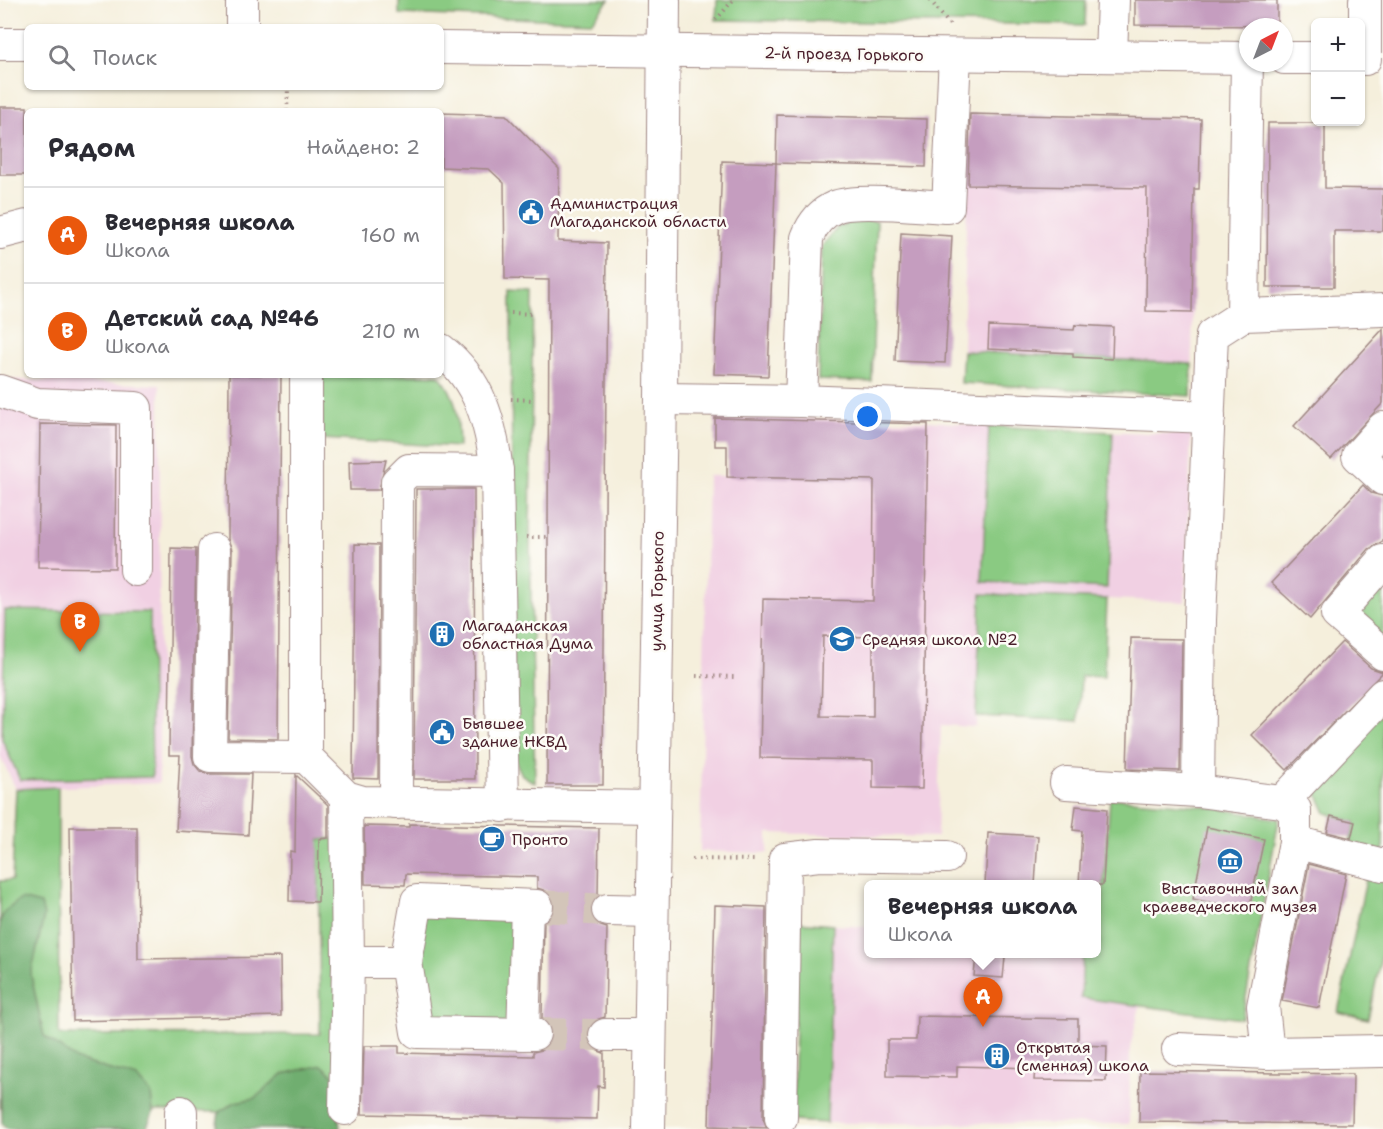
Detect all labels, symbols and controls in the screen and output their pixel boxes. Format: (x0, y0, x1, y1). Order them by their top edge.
north arrow (1239, 18, 1293, 72)
map controls (1311, 18, 1365, 126)
button: + (1311, 18, 1365, 72)
search box (24, 24, 444, 90)
icon: search (45, 41, 78, 74)
street label: 2-й проезд Горького (764, 42, 924, 66)
text: Поиск (93, 43, 157, 72)
button: − (1311, 72, 1365, 126)
text: Рядом (48, 130, 135, 165)
text: Найдено: 2 (307, 134, 420, 160)
place label: Администрация Магаданской области (550, 193, 727, 232)
public building icon: Администрация Магаданской области (516, 197, 546, 227)
text: Вечерняя школа (105, 208, 295, 237)
text: A (60, 222, 75, 248)
text: 160 m (361, 222, 420, 248)
text: Школа (105, 237, 170, 263)
text: Детский сад №46 (105, 304, 319, 333)
text: B (61, 318, 74, 344)
text: 210 m (361, 318, 420, 344)
text: Школа (105, 333, 170, 359)
your location (853, 402, 882, 431)
street label: улица Горького (645, 530, 669, 652)
pin: B (60, 602, 100, 652)
place label: Магаданская областная Дума (462, 615, 593, 654)
building icon: Магаданская областная Дума (427, 619, 457, 649)
school or university icon: Средняя школа №2 (827, 624, 857, 654)
place label: Средняя школа №2 (862, 629, 1018, 650)
place label: Бывшее здание НКВД (462, 713, 567, 752)
public building icon: Бывшее здание НКВД (427, 717, 457, 747)
cafe icon: Пронто (477, 824, 507, 854)
place label: Пронто (512, 829, 568, 850)
museum icon: Выставочный зал краеведческого музея (1215, 846, 1245, 876)
place label: Выставочный зал краеведческого музея (1143, 878, 1317, 917)
popup (864, 880, 1101, 958)
text: Вечерняя школа (888, 892, 1077, 921)
text: Школа (888, 921, 953, 947)
pin: A (964, 978, 1002, 1027)
place label: Открытая (сменная) школа (1016, 1037, 1149, 1076)
building icon: Открытая (сменная) школа (982, 1041, 1012, 1071)

